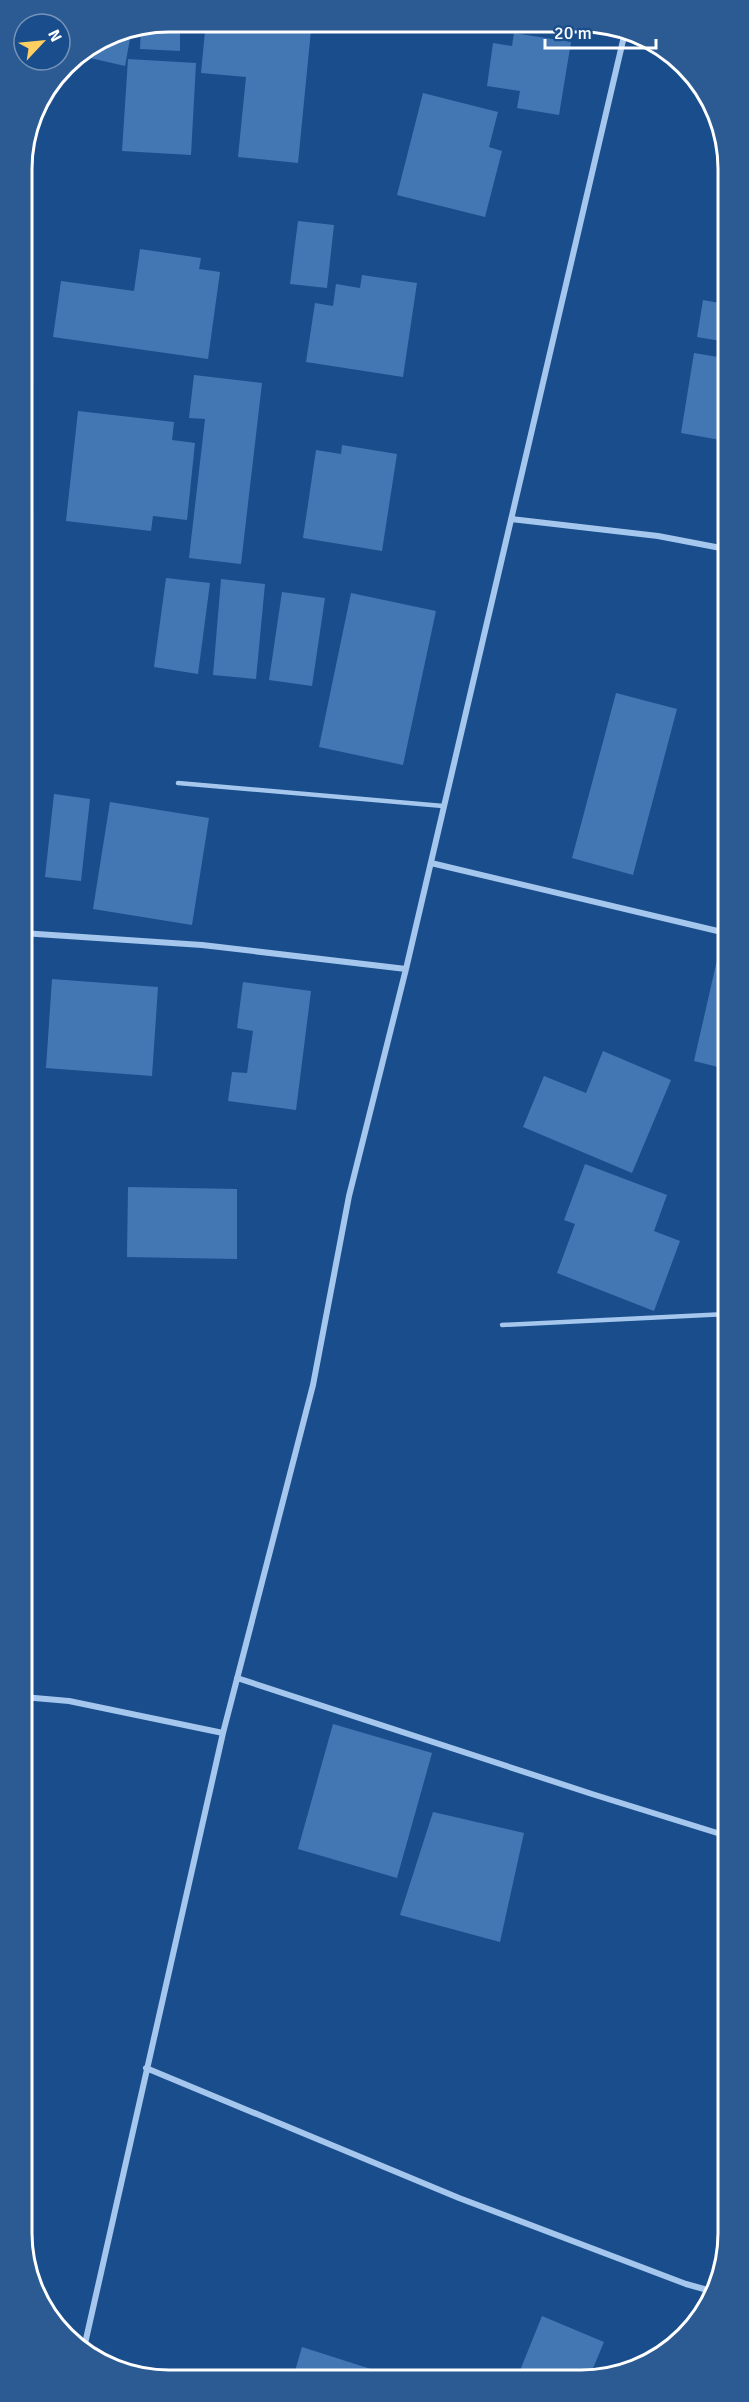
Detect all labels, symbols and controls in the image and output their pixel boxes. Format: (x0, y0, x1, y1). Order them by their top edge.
north arrow (12, 12, 72, 72)
scale bar (545, 12, 656, 50)
text: 20 m (554, 22, 592, 44)
text: N (43, 26, 66, 45)

